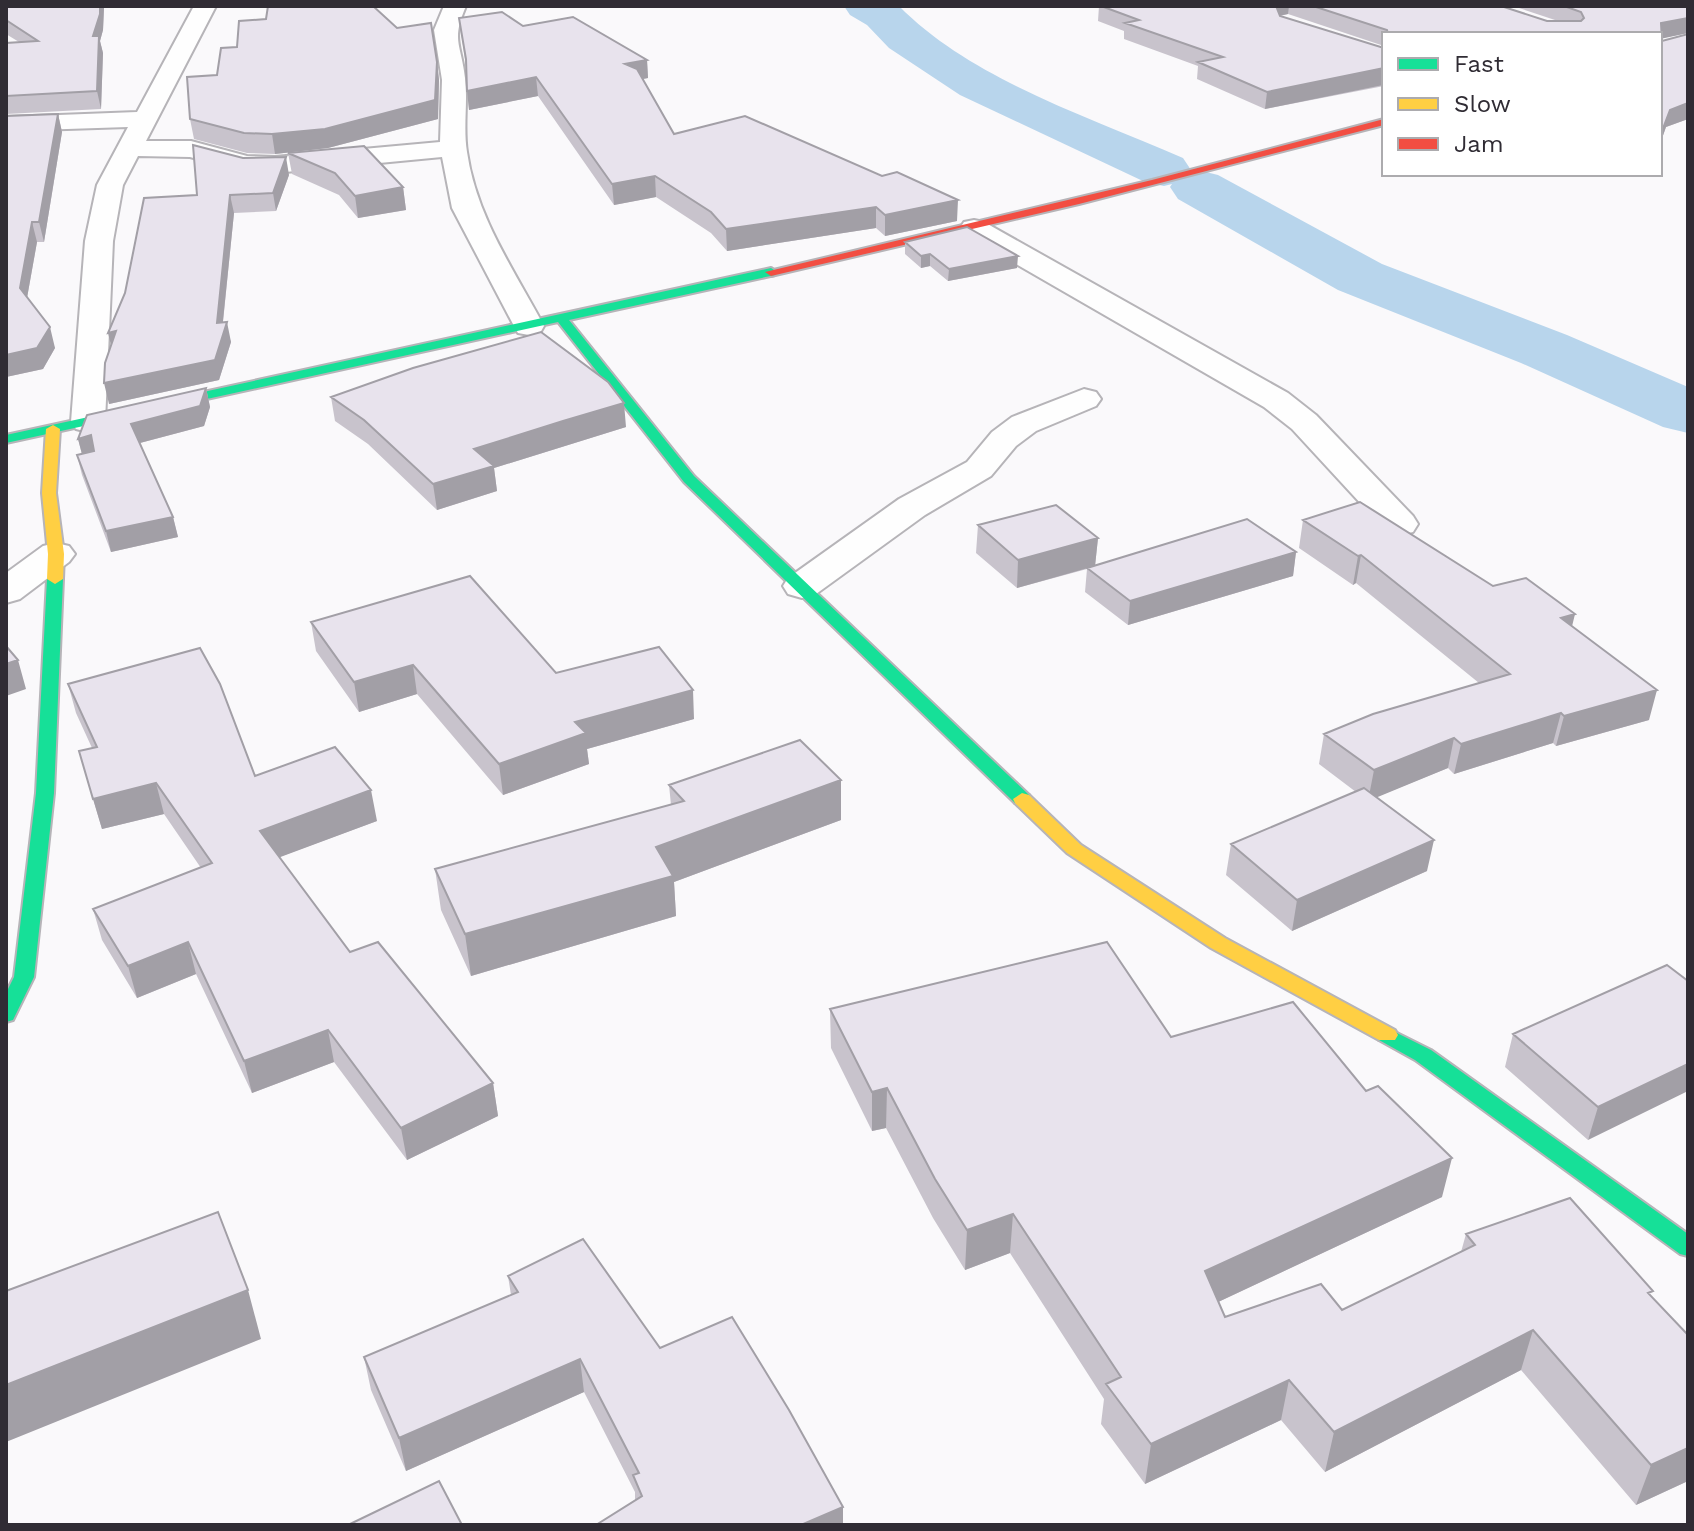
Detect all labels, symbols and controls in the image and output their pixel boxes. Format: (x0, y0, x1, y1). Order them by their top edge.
legend (1382, 32, 1662, 176)
text: Fast (1454, 50, 1504, 78)
text: Slow (1454, 90, 1511, 118)
text: Jam (1454, 130, 1504, 158)

